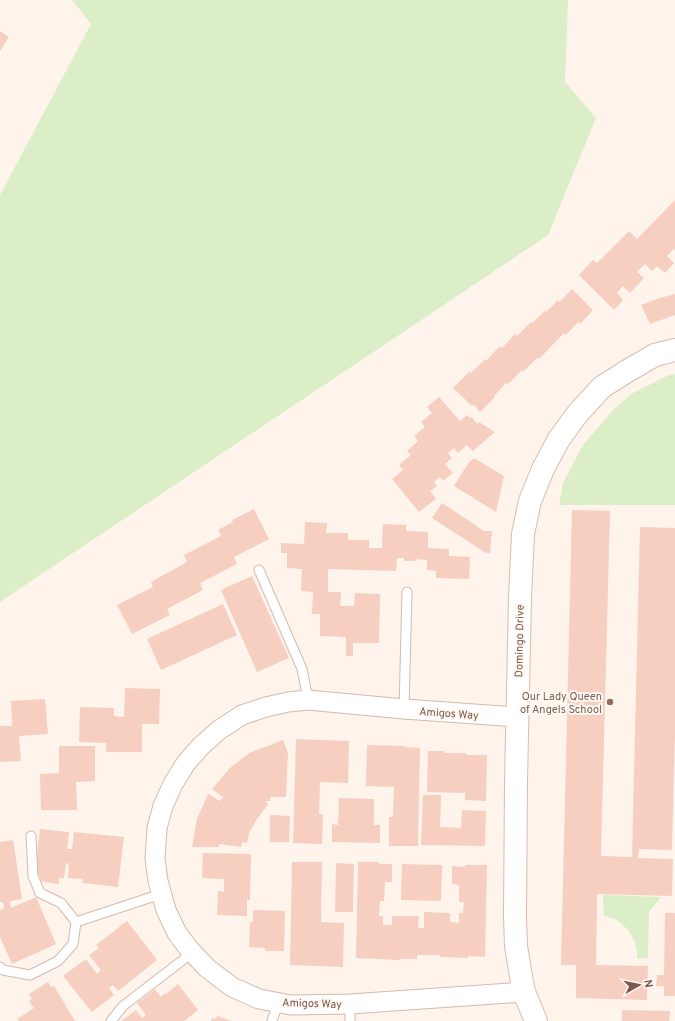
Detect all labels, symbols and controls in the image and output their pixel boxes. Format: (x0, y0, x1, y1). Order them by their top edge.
street label: Domingo Drive (512, 604, 528, 678)
place label: Our Lady Queen of Angels School (520, 690, 602, 717)
marker: Our Lady Queen of Angels School (605, 697, 615, 707)
street label: Amigos Way (419, 705, 479, 723)
north arrow (619, 965, 659, 1005)
text: N (640, 979, 655, 989)
street label: Amigos Way (282, 996, 342, 1012)

